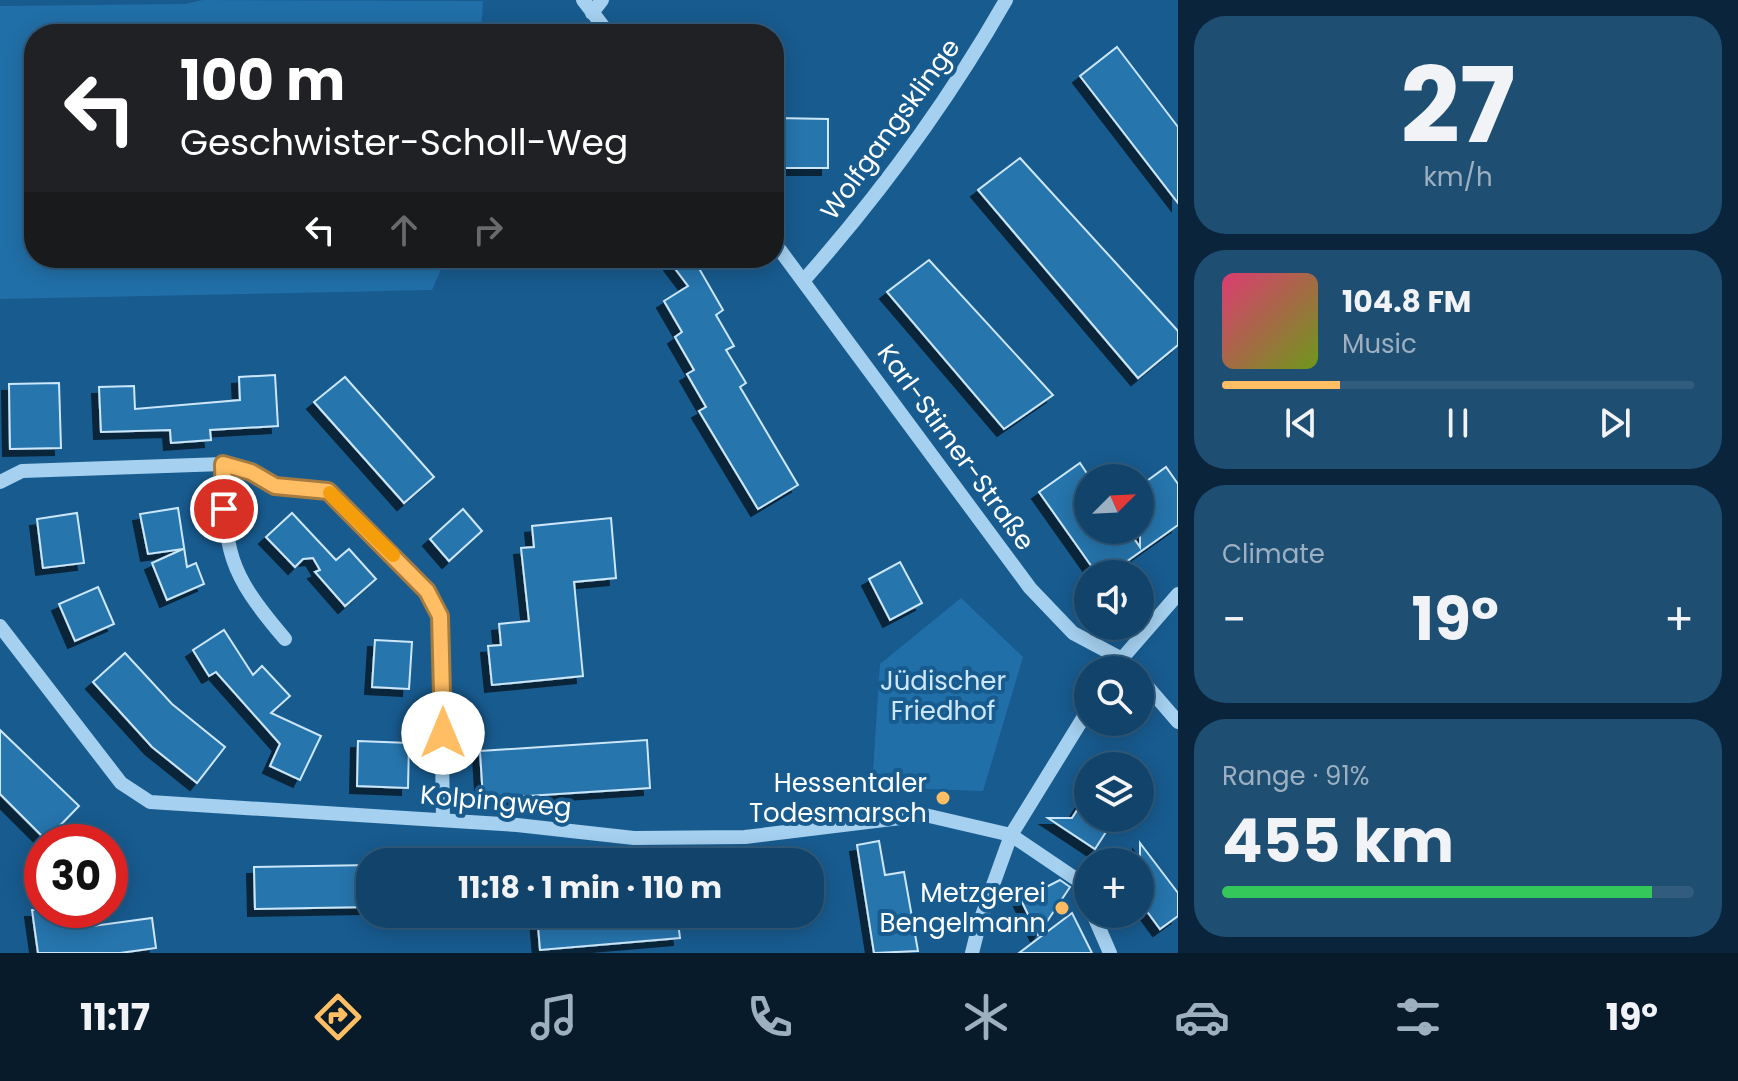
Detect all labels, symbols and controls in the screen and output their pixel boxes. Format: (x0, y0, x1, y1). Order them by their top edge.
street label: Wolfgangsklinge (812, 31, 968, 227)
text: 27 (1400, 33, 1516, 178)
text: 100 m (180, 41, 345, 120)
icon: left (48, 56, 152, 160)
text: Geschwister-Scholl-Weg (180, 117, 628, 168)
text: km/h (1423, 159, 1493, 195)
icon: left (298, 208, 342, 252)
icon: ahead (382, 208, 426, 252)
icon: right (466, 208, 510, 252)
text: 104.8 FM (1342, 280, 1471, 323)
text: Music (1342, 326, 1417, 362)
street label: Karl-Stirner-Straße (869, 336, 1043, 558)
icon: previous (1279, 401, 1323, 445)
icon: pause (1436, 401, 1480, 445)
icon: next (1593, 401, 1637, 445)
north arrow (1074, 464, 1154, 544)
map controls (1074, 464, 1154, 928)
pin (190, 475, 258, 543)
icon: arrive (202, 487, 246, 531)
text: Climate (1222, 536, 1325, 572)
button: sound (1074, 560, 1154, 640)
text: 19° (1411, 577, 1499, 661)
text: − (1222, 589, 1246, 650)
text: + (1664, 589, 1694, 650)
button: search (1074, 656, 1154, 736)
park label: Jüdischer Friedhof (880, 663, 1006, 729)
position arrow (401, 691, 485, 775)
button: layers (1074, 752, 1154, 832)
text: Range · 91% (1222, 758, 1370, 794)
place label: Hessentaler Todesmarsch (749, 765, 927, 831)
street label: Kolpingweg (419, 776, 573, 826)
marker: Hessentaler Todesmarsch (934, 789, 952, 807)
text: 455 km (1222, 799, 1454, 883)
speed limit sign: 30 (24, 824, 128, 928)
button: + (1074, 848, 1154, 928)
text: 11:18 · 1 min · 110 m (458, 866, 722, 909)
place label: Metzgerei Bengelmann (880, 875, 1046, 941)
marker: Metzgerei Bengelmann (1053, 899, 1071, 917)
icon: directions (310, 989, 366, 1045)
icon: music (526, 989, 582, 1045)
icon: phone (742, 989, 798, 1045)
icon: climate (958, 989, 1014, 1045)
icon: car (1174, 989, 1230, 1045)
icon: filters (1390, 989, 1446, 1045)
text: 11:17 (80, 992, 150, 1043)
text: 19° (1606, 992, 1658, 1043)

